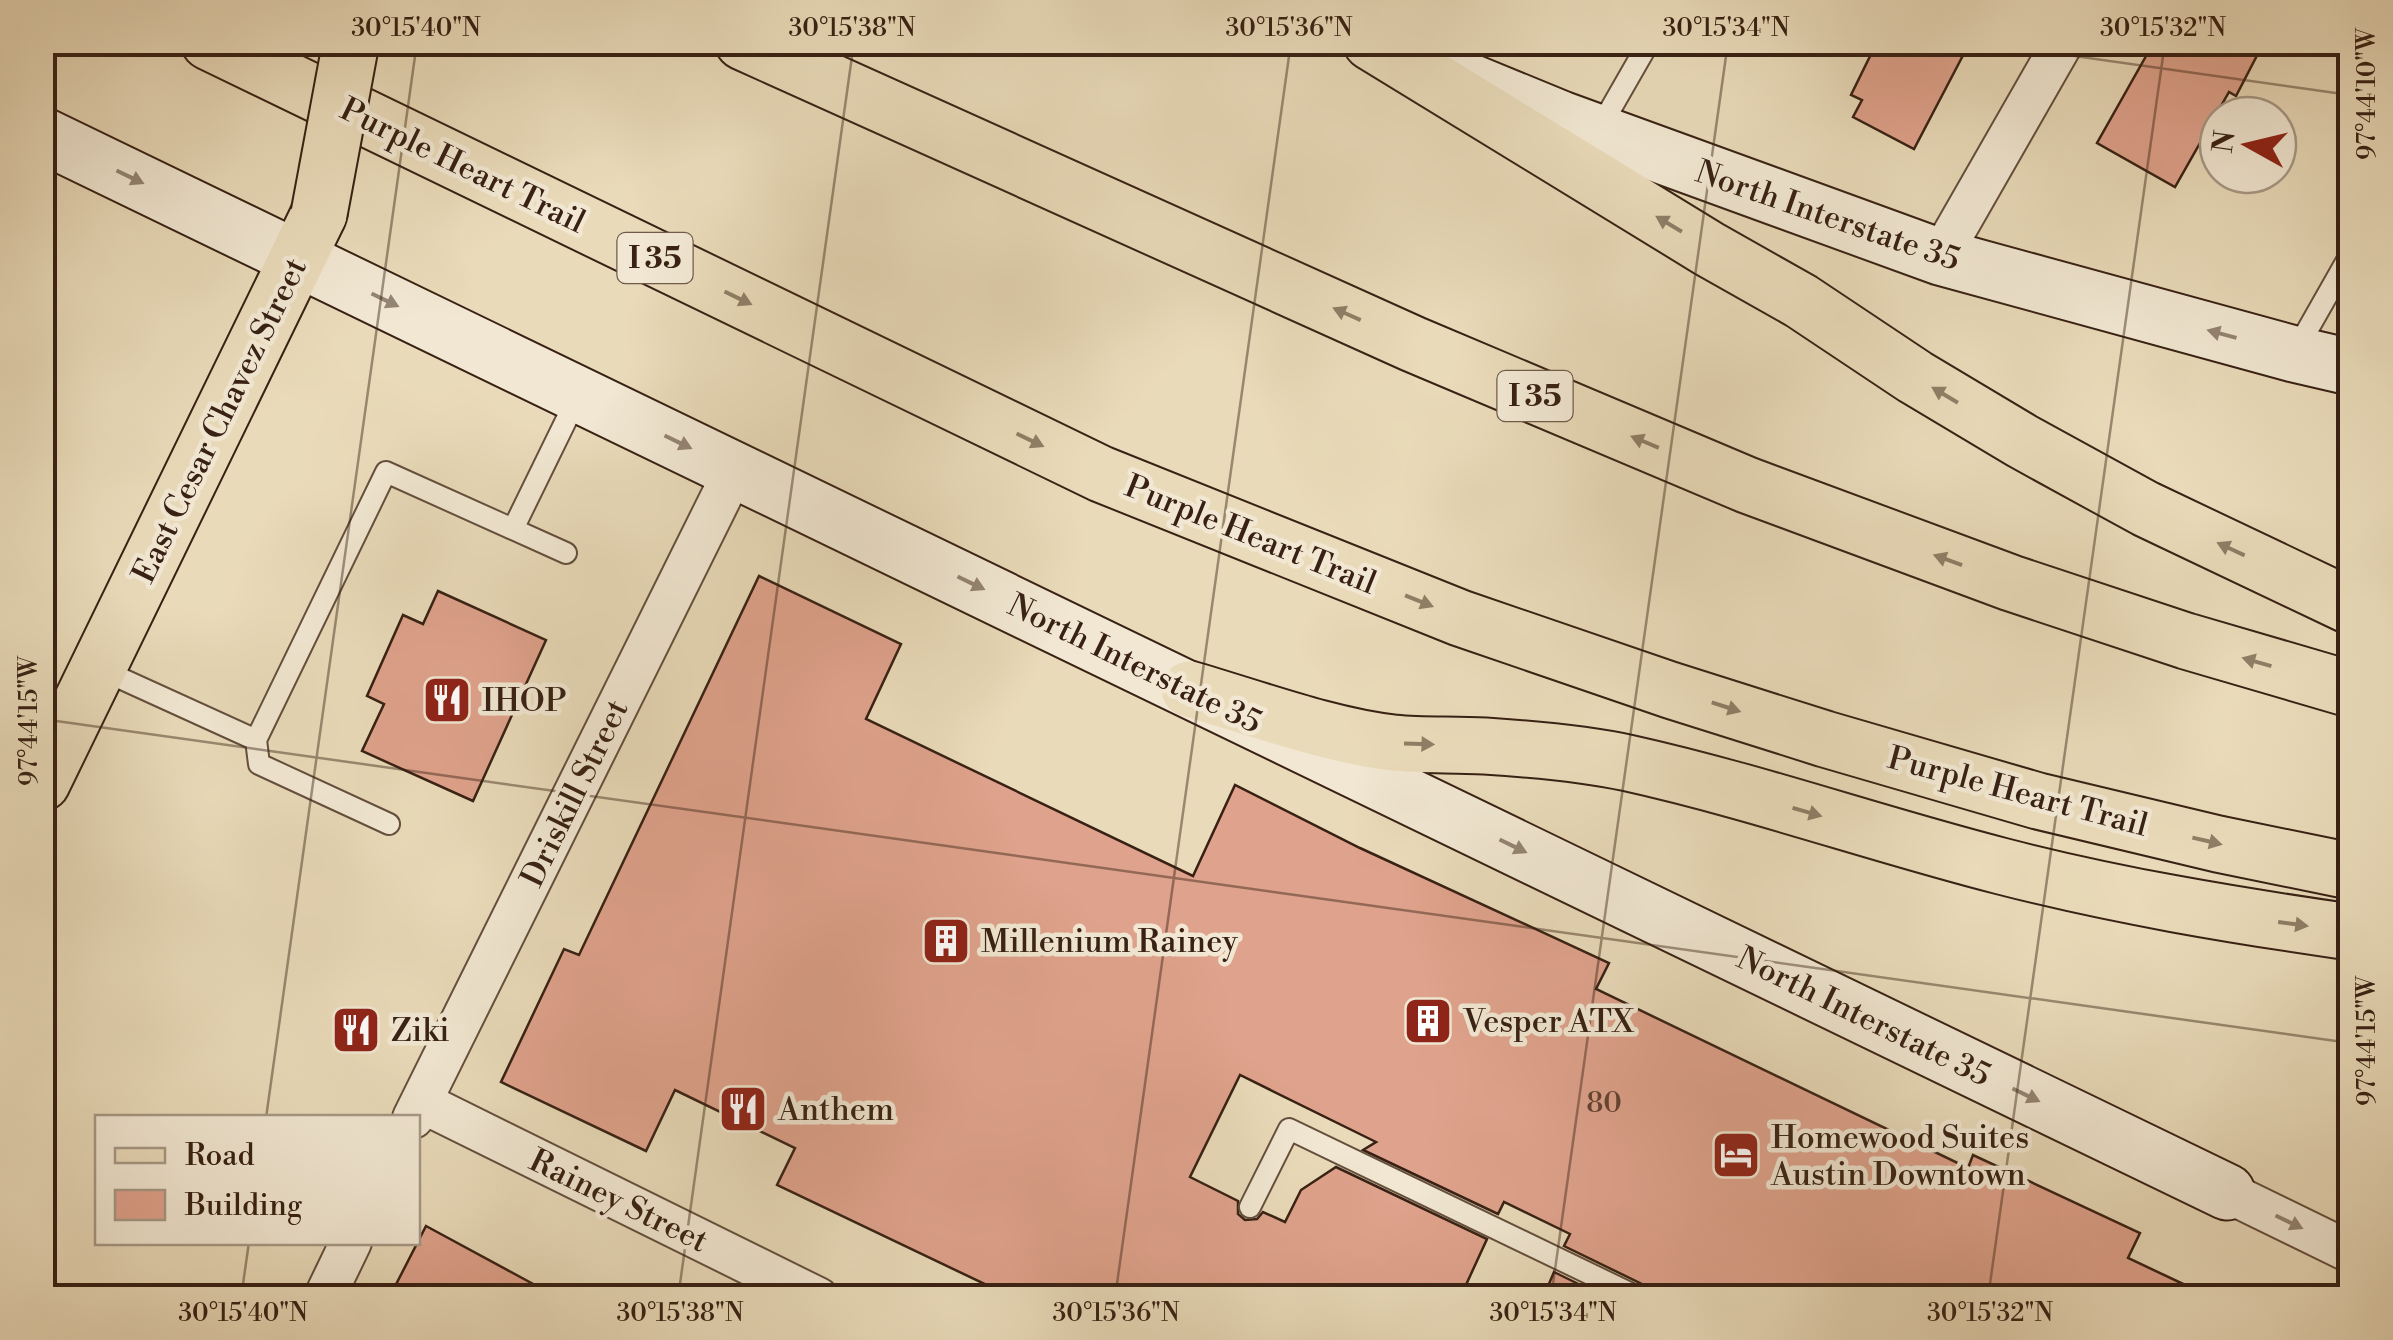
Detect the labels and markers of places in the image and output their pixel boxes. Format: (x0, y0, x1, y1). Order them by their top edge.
restaurant icon: IHOP (421, 674, 473, 726)
place label: IHOP (482, 681, 567, 721)
building icon: Millenium Rainey (920, 915, 972, 967)
place label: Millenium Rainey (981, 922, 1238, 962)
building icon: Vesper ATX (1402, 995, 1454, 1047)
place label: Vesper ATX (1462, 1002, 1635, 1042)
restaurant icon: Ziki (330, 1004, 382, 1056)
place label: Ziki (391, 1011, 450, 1051)
restaurant icon: Anthem (717, 1083, 769, 1135)
place label: Anthem (777, 1090, 894, 1130)
place label: Homewood Suites Austin Downtown (1770, 1118, 2029, 1195)
hotel icon: Homewood Suites Austin Downtown (1710, 1129, 1762, 1181)

